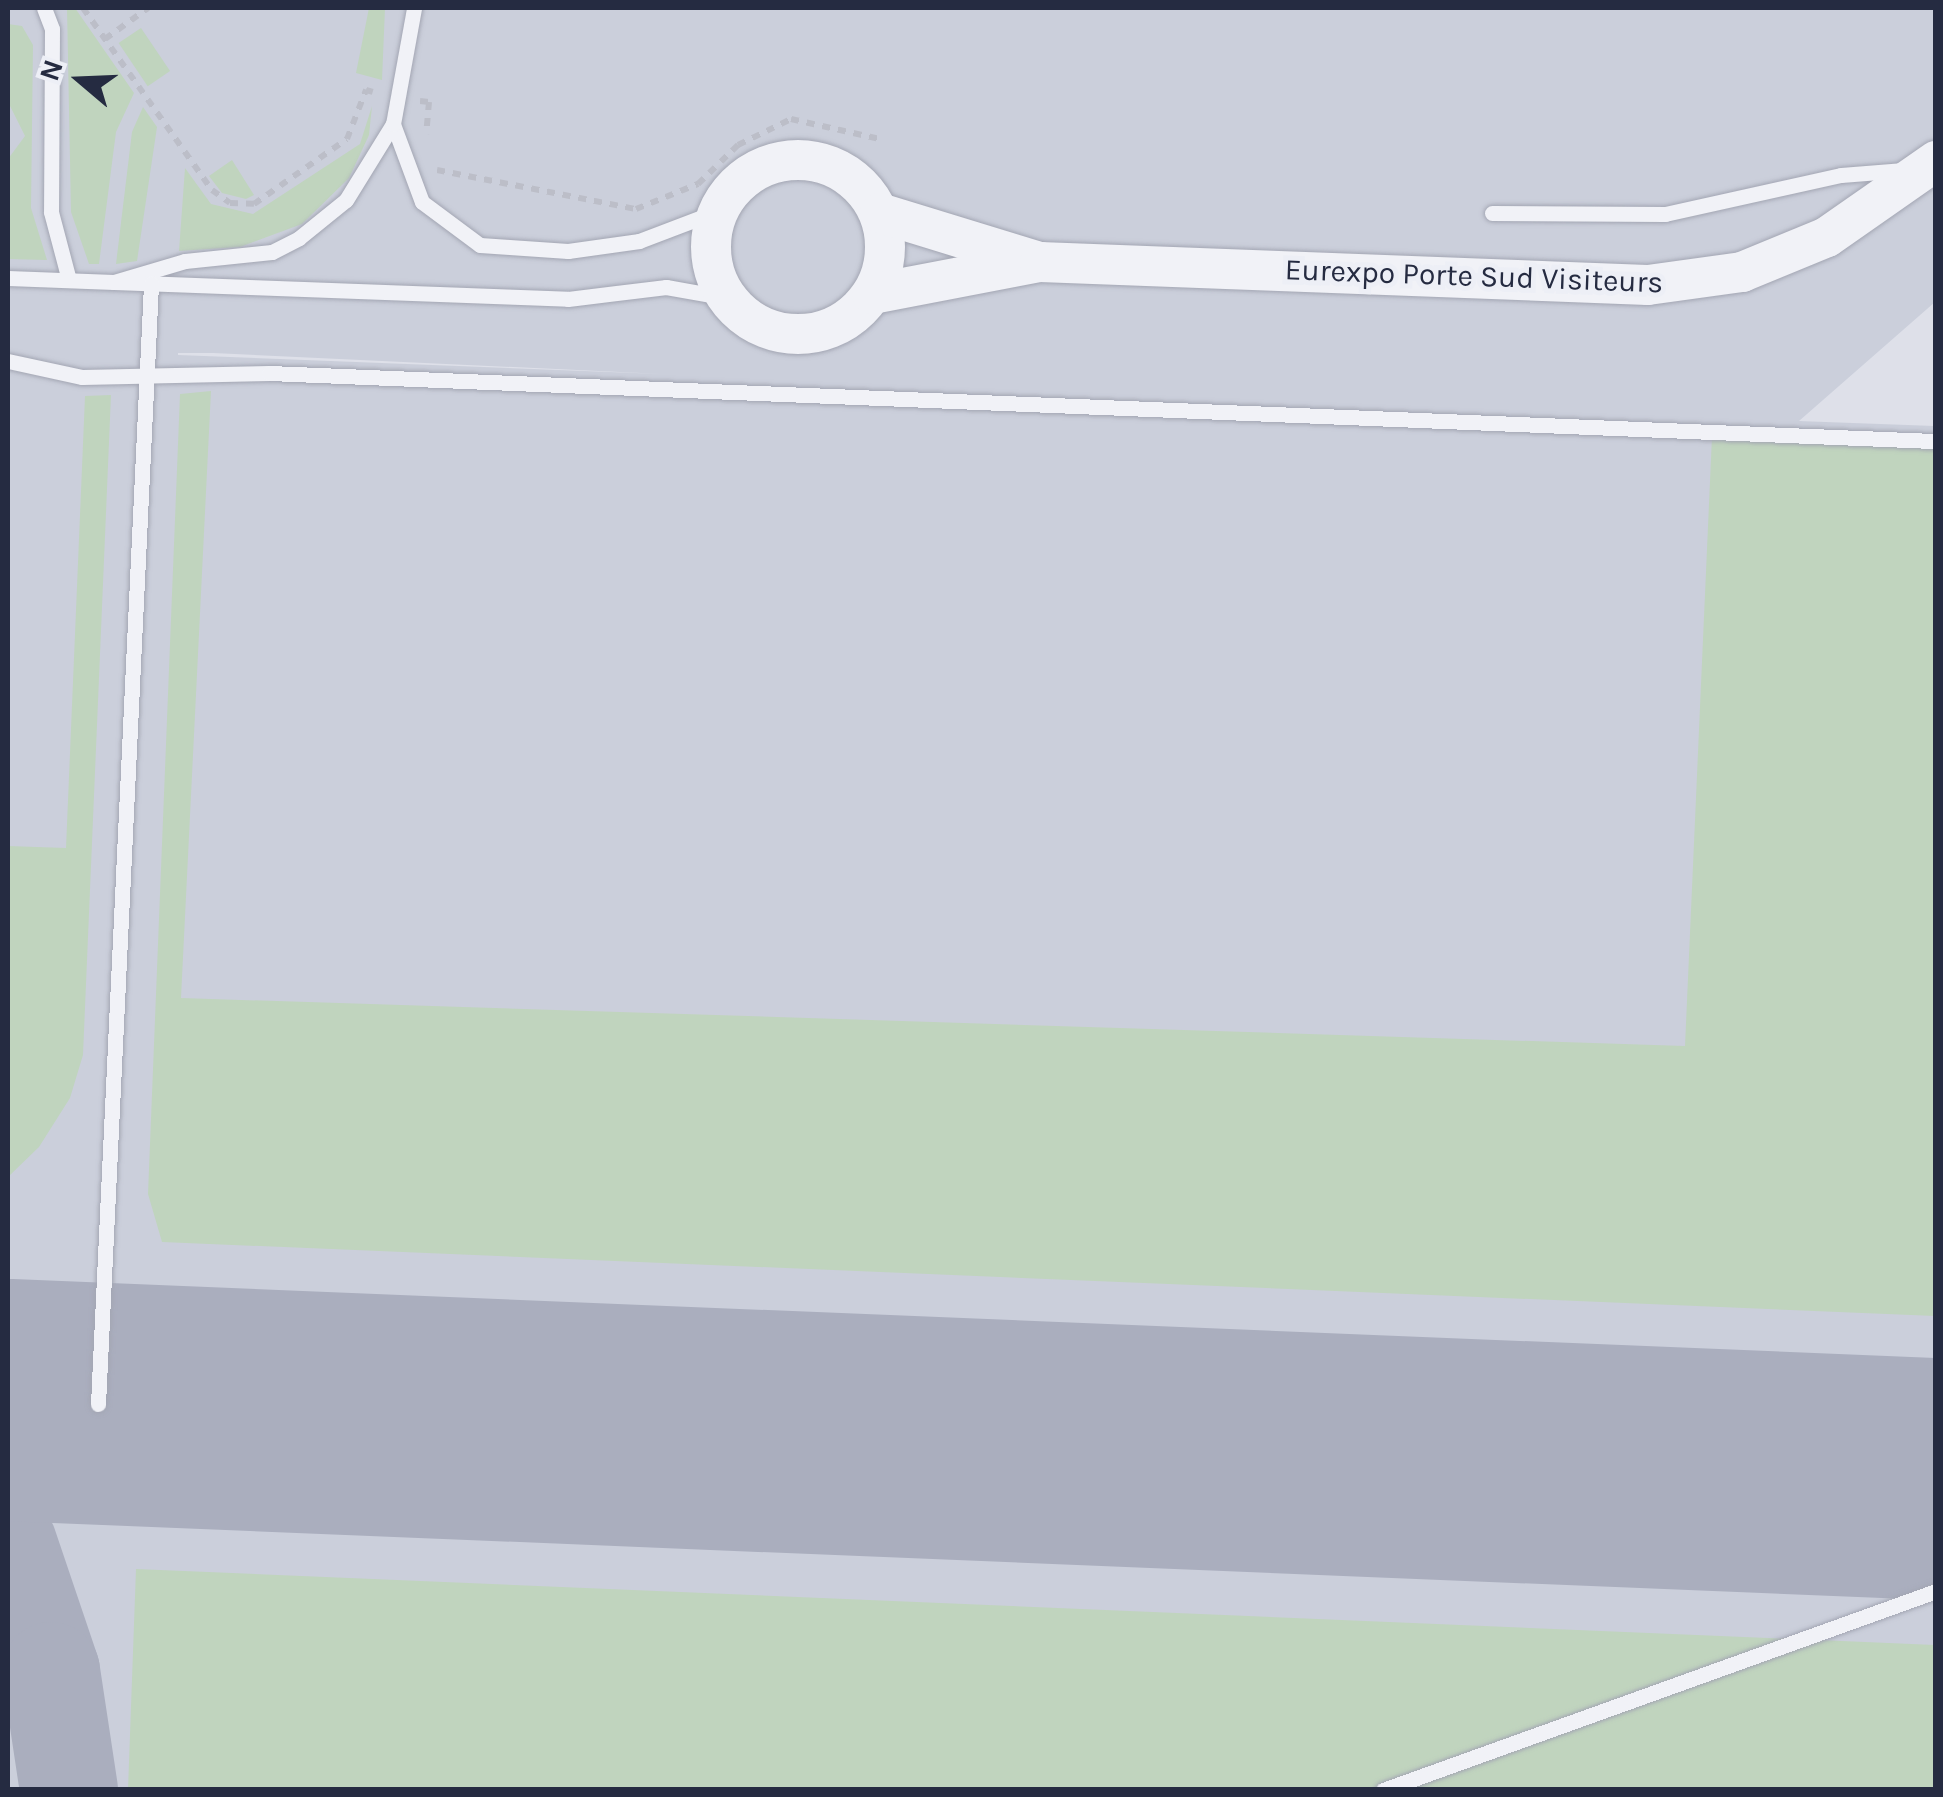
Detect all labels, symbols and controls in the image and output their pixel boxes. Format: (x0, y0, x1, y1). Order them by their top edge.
north arrow (30, 30, 130, 130)
text: N (32, 55, 70, 85)
street label: Eurexpo Porte Sud Visiteurs (1284, 251, 1664, 301)

